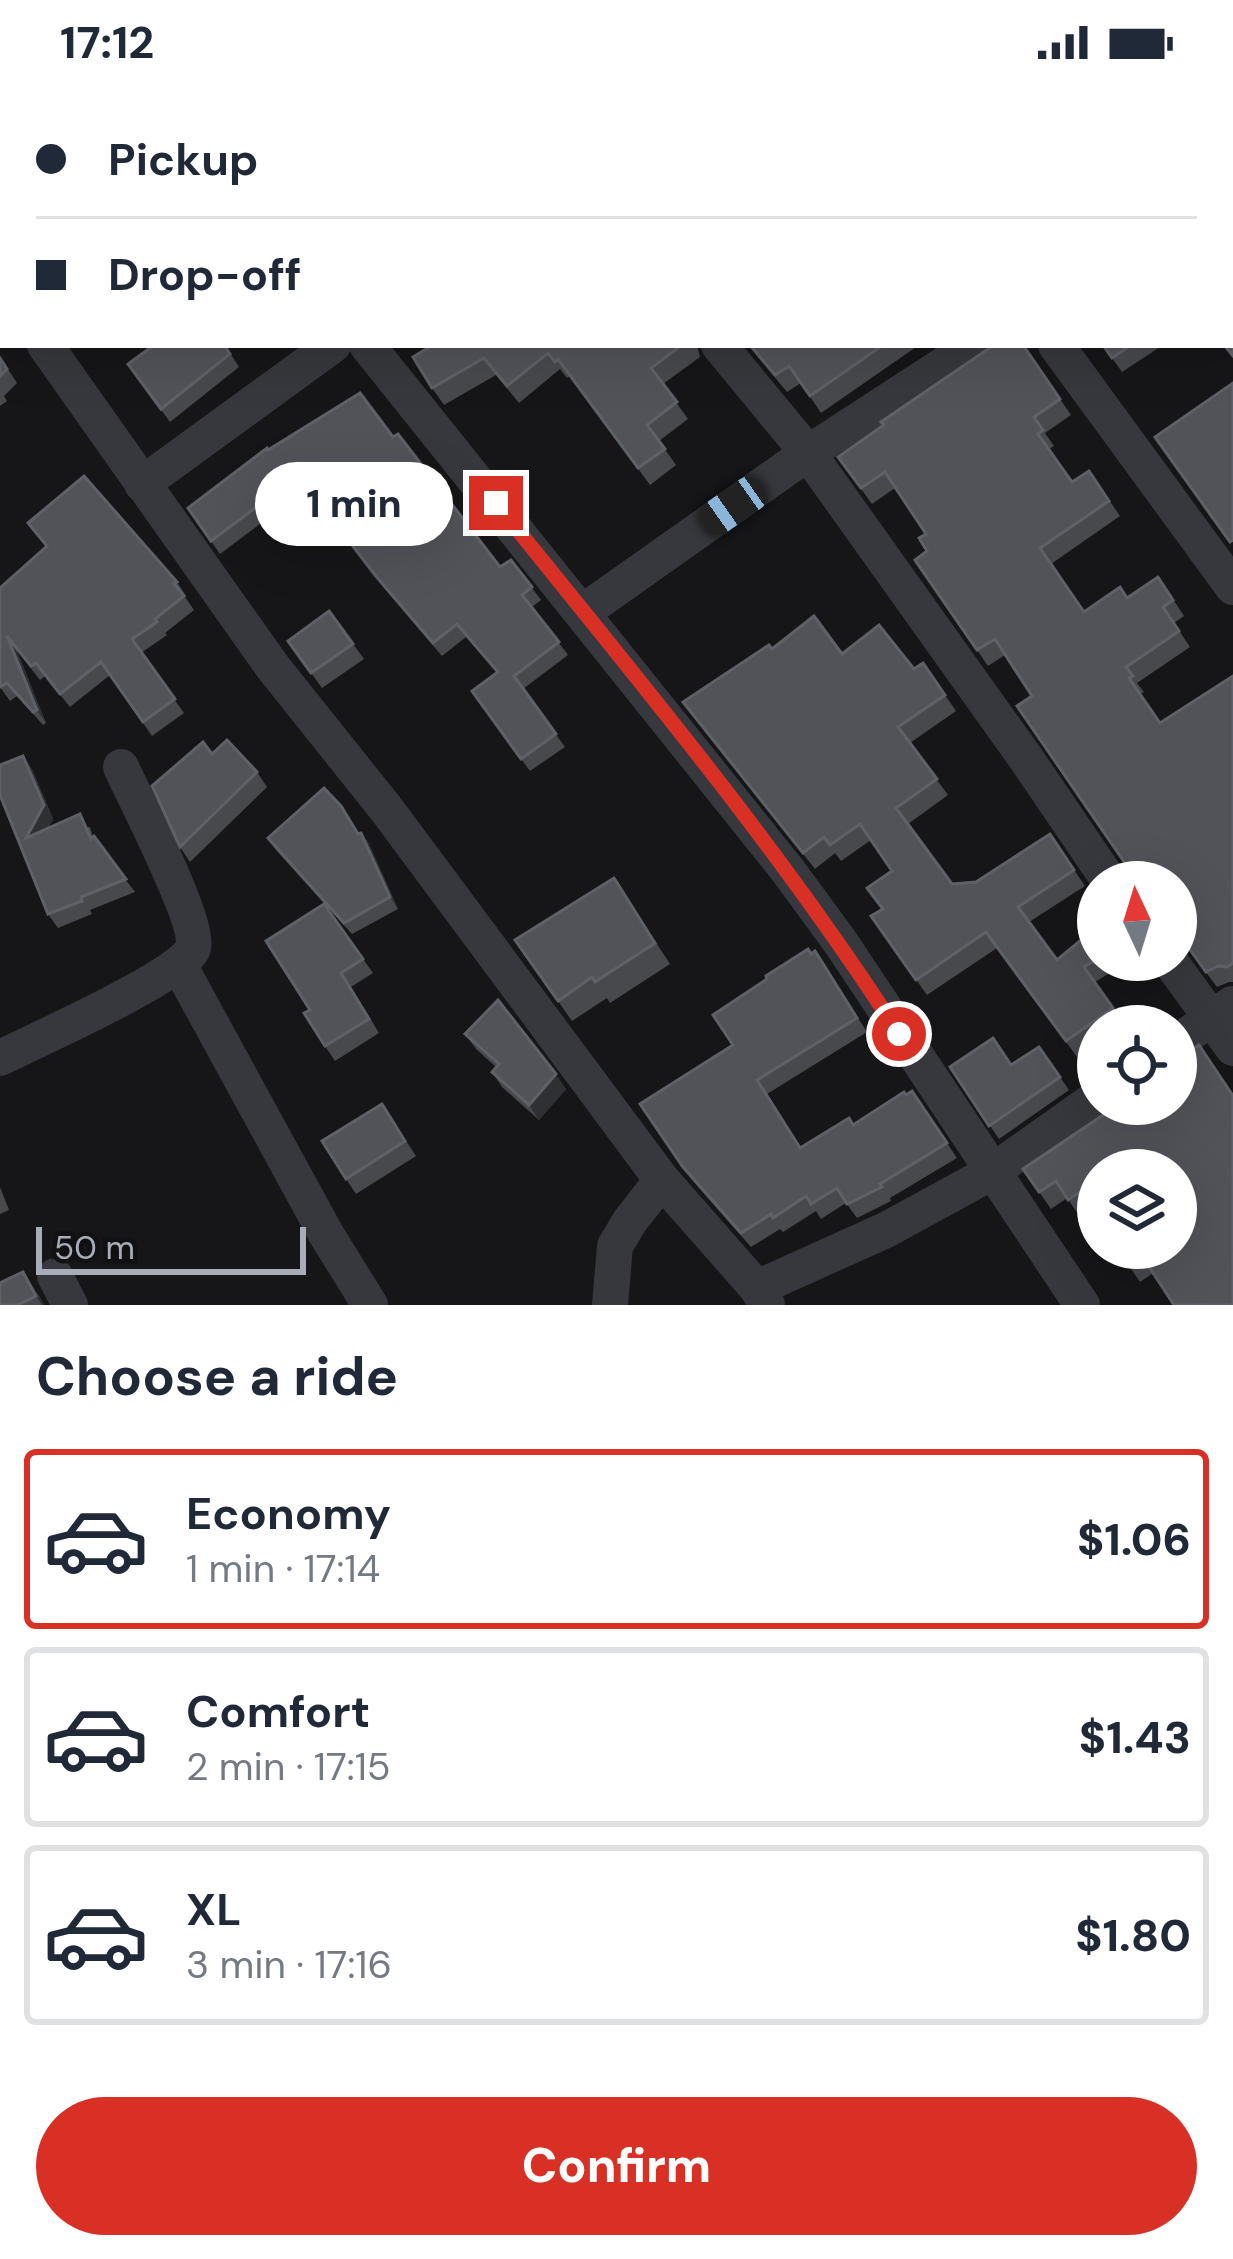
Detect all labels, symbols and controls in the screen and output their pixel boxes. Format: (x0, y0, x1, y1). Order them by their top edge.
text: 17:12 (60, 13, 154, 72)
text: Pickup (108, 130, 258, 189)
text: Drop-off (108, 245, 302, 304)
callout: 1 min (256, 461, 454, 545)
car (693, 471, 773, 541)
route end (469, 476, 523, 530)
text: 1 min (306, 478, 402, 529)
north arrow (1077, 861, 1197, 981)
map controls (1077, 861, 1197, 1269)
button: locate (1077, 1005, 1197, 1125)
route start (872, 1007, 926, 1061)
button: layers (1077, 1149, 1197, 1269)
scale bar (36, 1221, 306, 1274)
text: 50 m (54, 1226, 135, 1269)
text: Choose a ride (36, 1341, 398, 1412)
text: Economy (186, 1484, 391, 1543)
icon: car (42, 1485, 150, 1593)
text: $1.06 (1077, 1510, 1191, 1569)
text: 1 min · 17:14 (186, 1543, 380, 1594)
text: Comfort (186, 1682, 370, 1741)
icon: car (42, 1683, 150, 1791)
text: $1.43 (1079, 1708, 1191, 1767)
text: 2 min · 17:15 (186, 1741, 391, 1792)
text: XL (186, 1880, 241, 1939)
icon: car (42, 1881, 150, 1989)
text: $1.80 (1075, 1906, 1191, 1965)
text: 3 min · 17:16 (186, 1939, 392, 1990)
button: Confirm (36, 2097, 1197, 2235)

